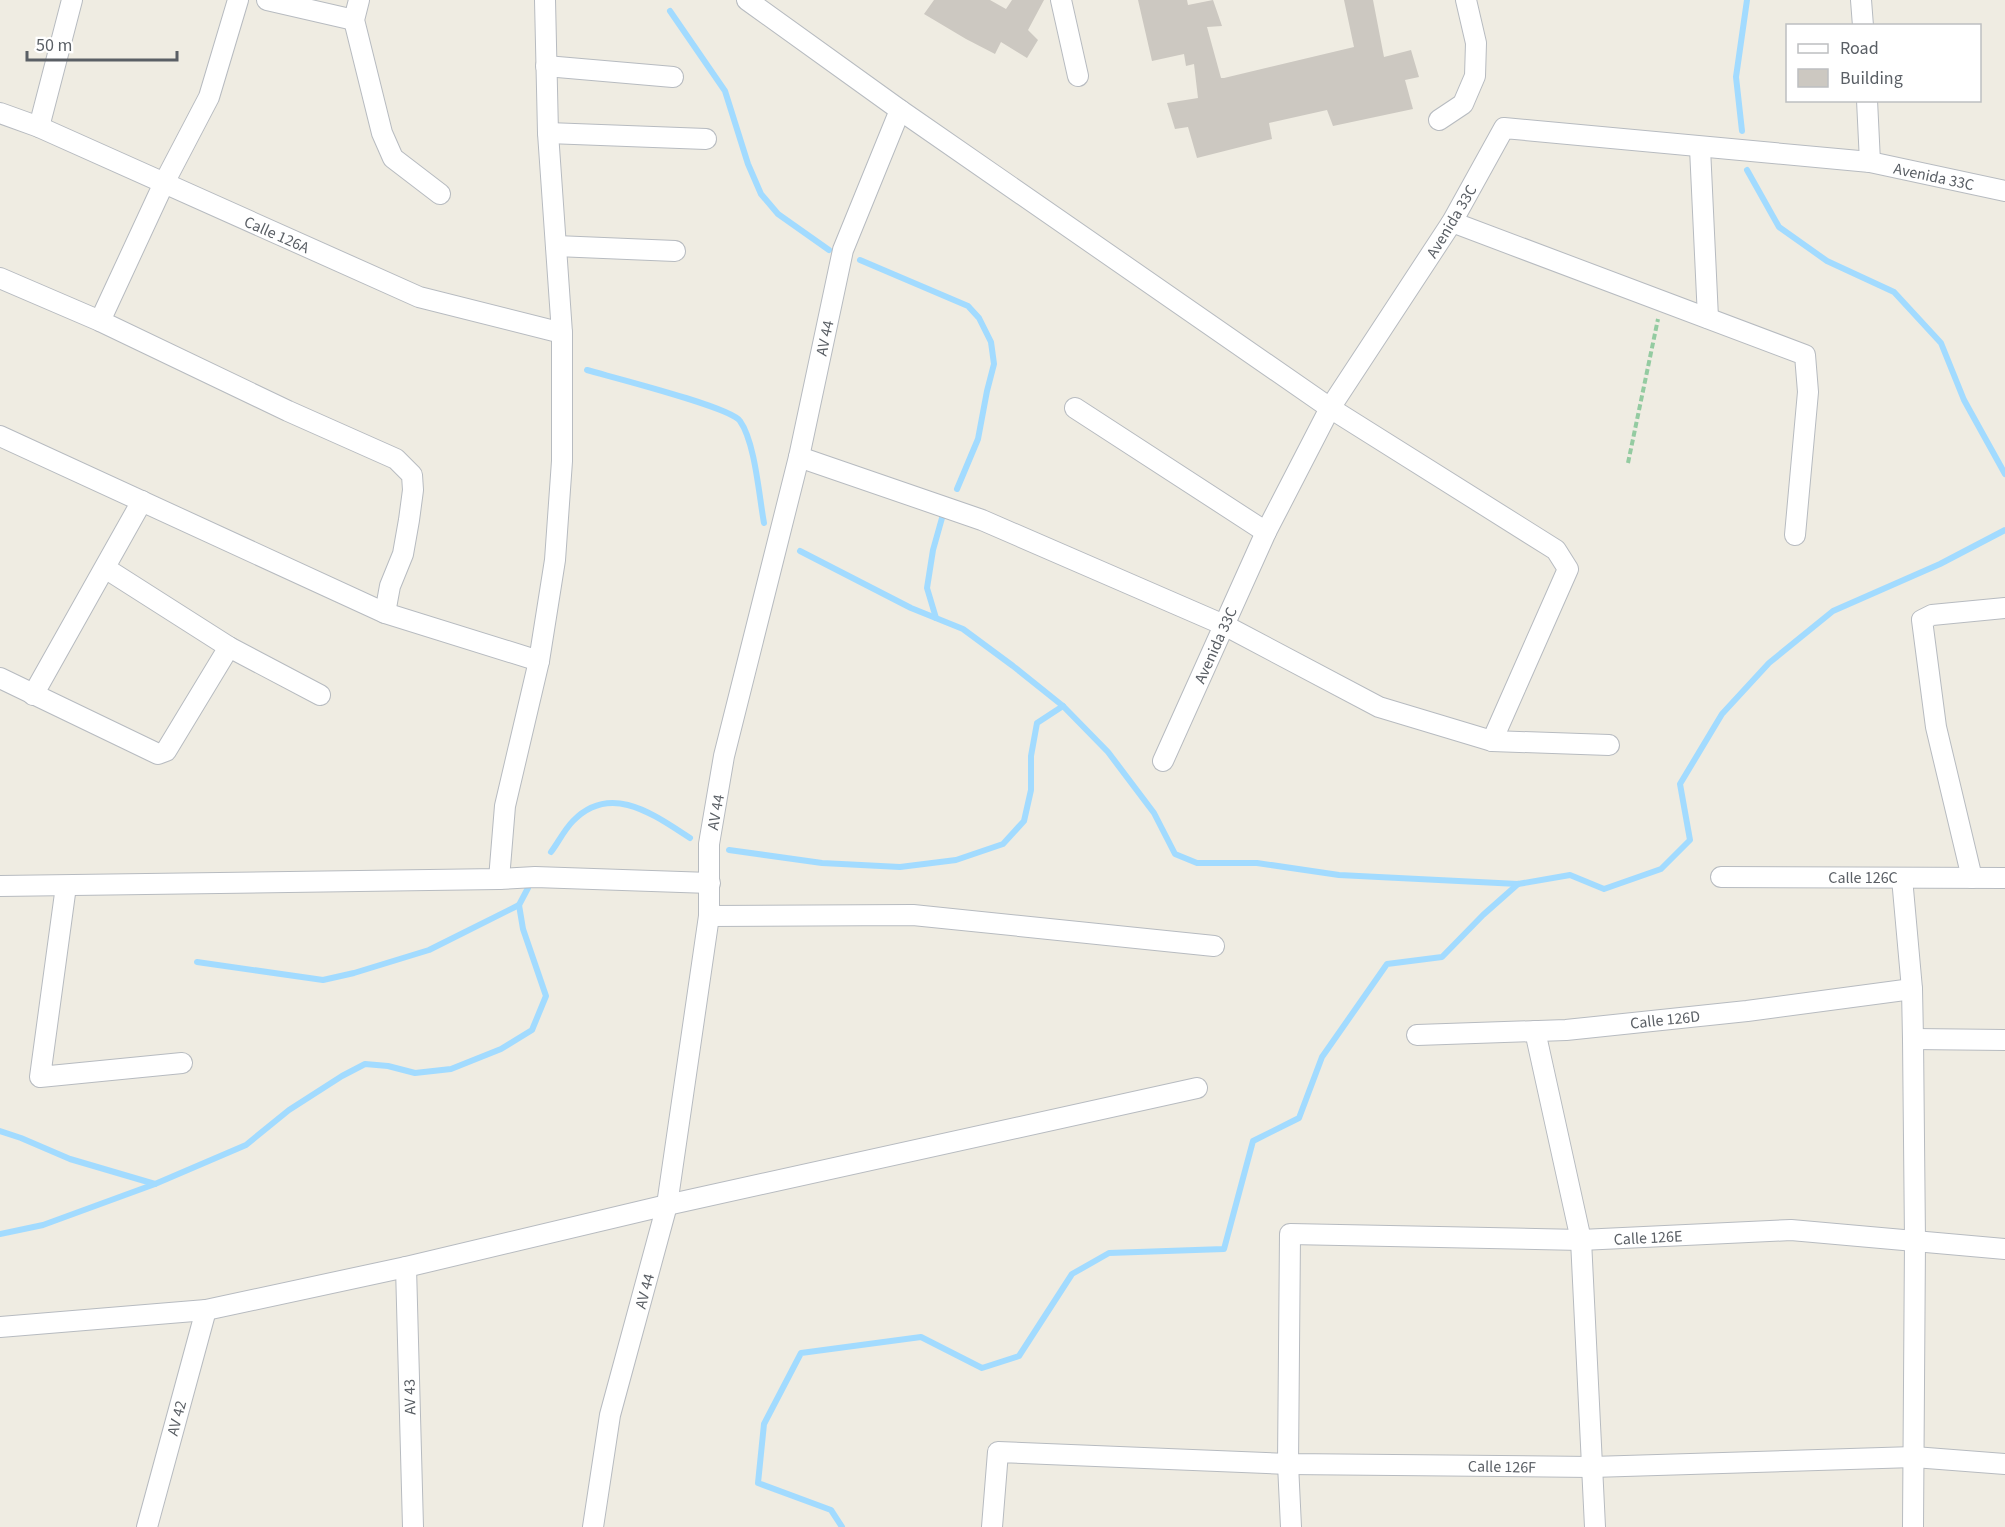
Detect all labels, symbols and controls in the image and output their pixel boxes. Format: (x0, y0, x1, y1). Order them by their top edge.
scale bar (27, 24, 177, 62)
legend (1786, 24, 1981, 102)
text: 50 m (36, 33, 72, 58)
text: Road (1840, 36, 1879, 61)
text: Building (1840, 66, 1903, 91)
street label: Avenida 33C (1892, 158, 1976, 196)
street label: Avenida 33C (1421, 181, 1482, 262)
street label: Calle 126A (241, 211, 313, 259)
street label: AV 44 (810, 318, 839, 358)
street label: Avenida 33C (1189, 604, 1243, 687)
street label: AV 44 (702, 793, 730, 832)
street label: Calle 126C (1828, 867, 1898, 889)
street label: Calle 126D (1629, 1005, 1701, 1035)
street label: Calle 126E (1613, 1225, 1683, 1251)
street label: AV 44 (630, 1271, 660, 1311)
street label: AV 43 (398, 1379, 422, 1415)
street label: AV 42 (162, 1398, 192, 1438)
street label: Calle 126F (1468, 1455, 1536, 1479)

